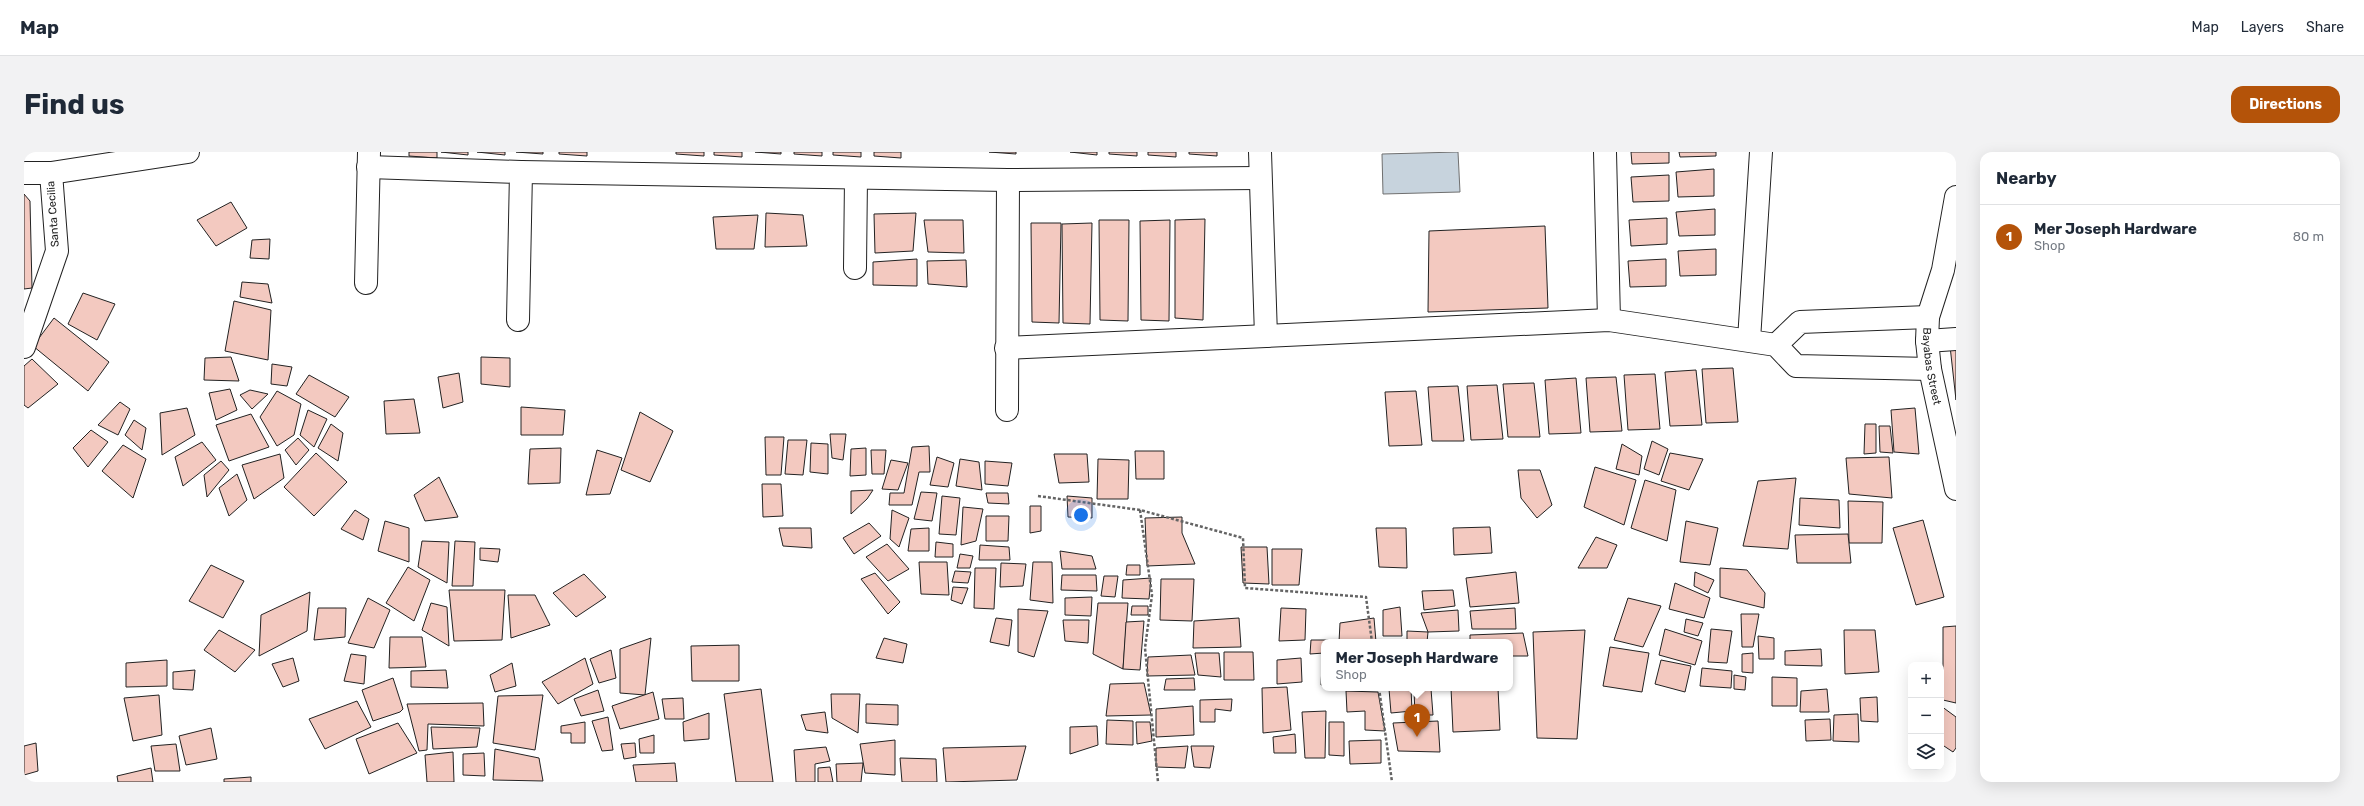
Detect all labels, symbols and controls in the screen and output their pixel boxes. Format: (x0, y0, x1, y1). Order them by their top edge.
text: Map (20, 16, 59, 39)
text: Map (2192, 19, 2219, 36)
text: Layers (2241, 19, 2284, 36)
text: Share (2306, 19, 2344, 36)
button: Directions (2231, 86, 2340, 123)
text: Find us (24, 88, 124, 121)
text: Nearby (1996, 168, 2057, 188)
street label: Santa Cecilia (44, 181, 62, 247)
text: Mer Joseph Hardware (2034, 220, 2197, 238)
text: 1 (2006, 229, 2012, 244)
text: 80 m (2293, 229, 2324, 244)
text: Shop (2034, 238, 2065, 253)
street label: Bayabas Street (1921, 327, 1944, 407)
your location (1071, 505, 1091, 525)
popup (1321, 639, 1513, 691)
text: Mer Joseph Hardware (1336, 649, 1498, 667)
map controls (1908, 662, 1944, 770)
button: + (1908, 662, 1944, 698)
text: Shop (1336, 667, 1367, 682)
button: − (1908, 698, 1944, 734)
pin: 1 (1404, 704, 1430, 737)
button: layers (1908, 734, 1944, 770)

